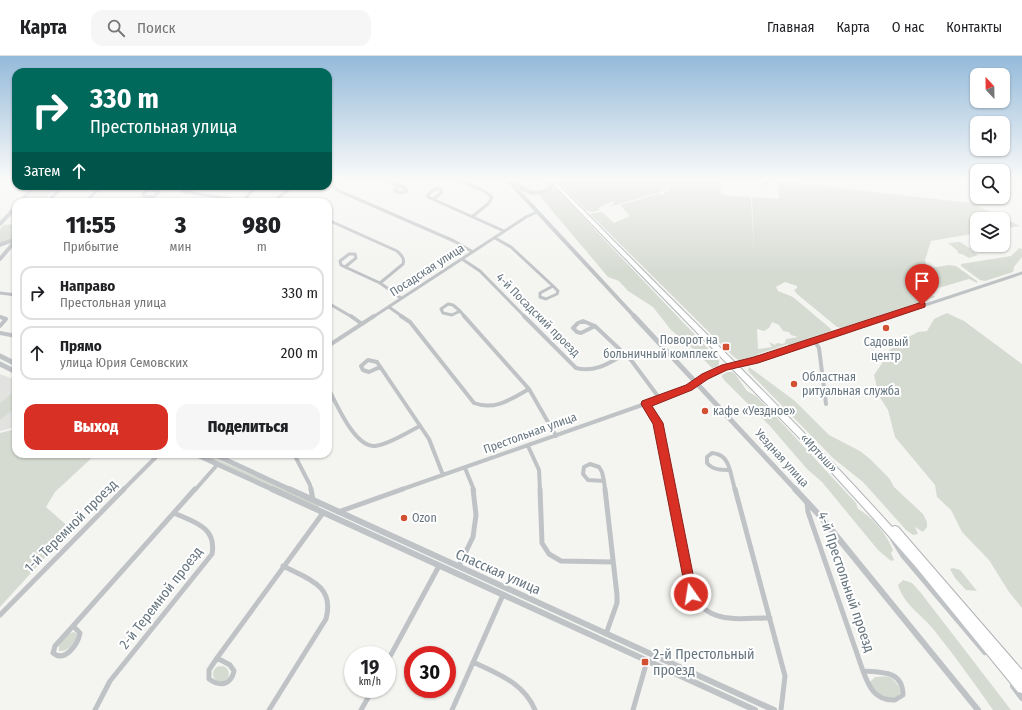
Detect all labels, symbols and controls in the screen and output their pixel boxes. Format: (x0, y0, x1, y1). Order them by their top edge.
search box (91, 10, 371, 46)
text: Карта (20, 16, 67, 39)
icon: search (105, 17, 127, 39)
text: Поиск (137, 19, 175, 37)
text: Главная (767, 19, 814, 36)
text: Карта (836, 19, 870, 36)
text: О нас (892, 19, 924, 36)
text: Контакты (946, 19, 1002, 36)
north arrow (970, 68, 1010, 108)
map controls (970, 68, 1010, 252)
text: 330 m (90, 82, 159, 115)
icon: right (24, 84, 76, 136)
text: Престольная улица (90, 116, 237, 138)
button: sound (970, 116, 1010, 156)
icon: ahead (68, 160, 90, 182)
text: Затем (24, 162, 60, 180)
button: search (970, 164, 1010, 204)
text: 11:55 (66, 211, 116, 239)
text: 3 (175, 211, 186, 239)
text: 980 (242, 211, 281, 239)
button: layers (970, 212, 1010, 252)
text: Прибытие (63, 239, 119, 254)
text: мин (170, 239, 191, 254)
text: m (257, 239, 267, 254)
street label: Посадская улица (387, 241, 467, 299)
pin (905, 264, 939, 305)
street label: 4-й Посадский проезд (493, 270, 583, 360)
icon: arrive (911, 270, 933, 292)
text: Направо (60, 277, 115, 295)
icon: right (26, 282, 48, 304)
text: 330 m (282, 284, 318, 302)
text: Престольная улица (60, 295, 166, 310)
marker: Садовый центр (881, 323, 891, 333)
place label: Поворот на больничный комплекс (603, 333, 718, 361)
place label: Садовый центр (864, 335, 908, 363)
text: Прямо (60, 337, 102, 355)
icon: ahead (26, 342, 48, 364)
marker: Поворот на больничный комплекс (721, 342, 731, 352)
text: 200 m (281, 344, 318, 362)
text: улица Юрия Семовских (60, 355, 188, 370)
place label: Областная ритуальная служба (802, 370, 900, 398)
marker: Областная ритуальная служба (789, 379, 799, 389)
button: Выход (24, 404, 168, 450)
button: Поделиться (176, 404, 320, 450)
place label: кафе «Уездное» (713, 404, 795, 418)
marker: кафе «Уездное» (700, 406, 710, 416)
street label: Престольная улица (481, 410, 579, 456)
street label: Уездная улица (752, 425, 812, 490)
street label: «Иртыш» (798, 431, 840, 475)
street label: 1-й Теремной проезд (21, 476, 121, 576)
street label: 4-й Престольный проезд (814, 510, 878, 654)
place label: Ozon (412, 511, 437, 525)
marker: Ozon (399, 513, 409, 523)
street label: 2-й Теремной проезд (116, 543, 206, 653)
street label: Спасская улица (453, 546, 543, 598)
position arrow (670, 573, 712, 615)
speed limit sign: 30 (404, 646, 456, 698)
place label: 2-й Престольный проезд (653, 646, 754, 679)
text: 19 (361, 655, 379, 679)
marker: 2-й Престольный проезд (640, 657, 650, 667)
text: km/h (359, 676, 381, 688)

